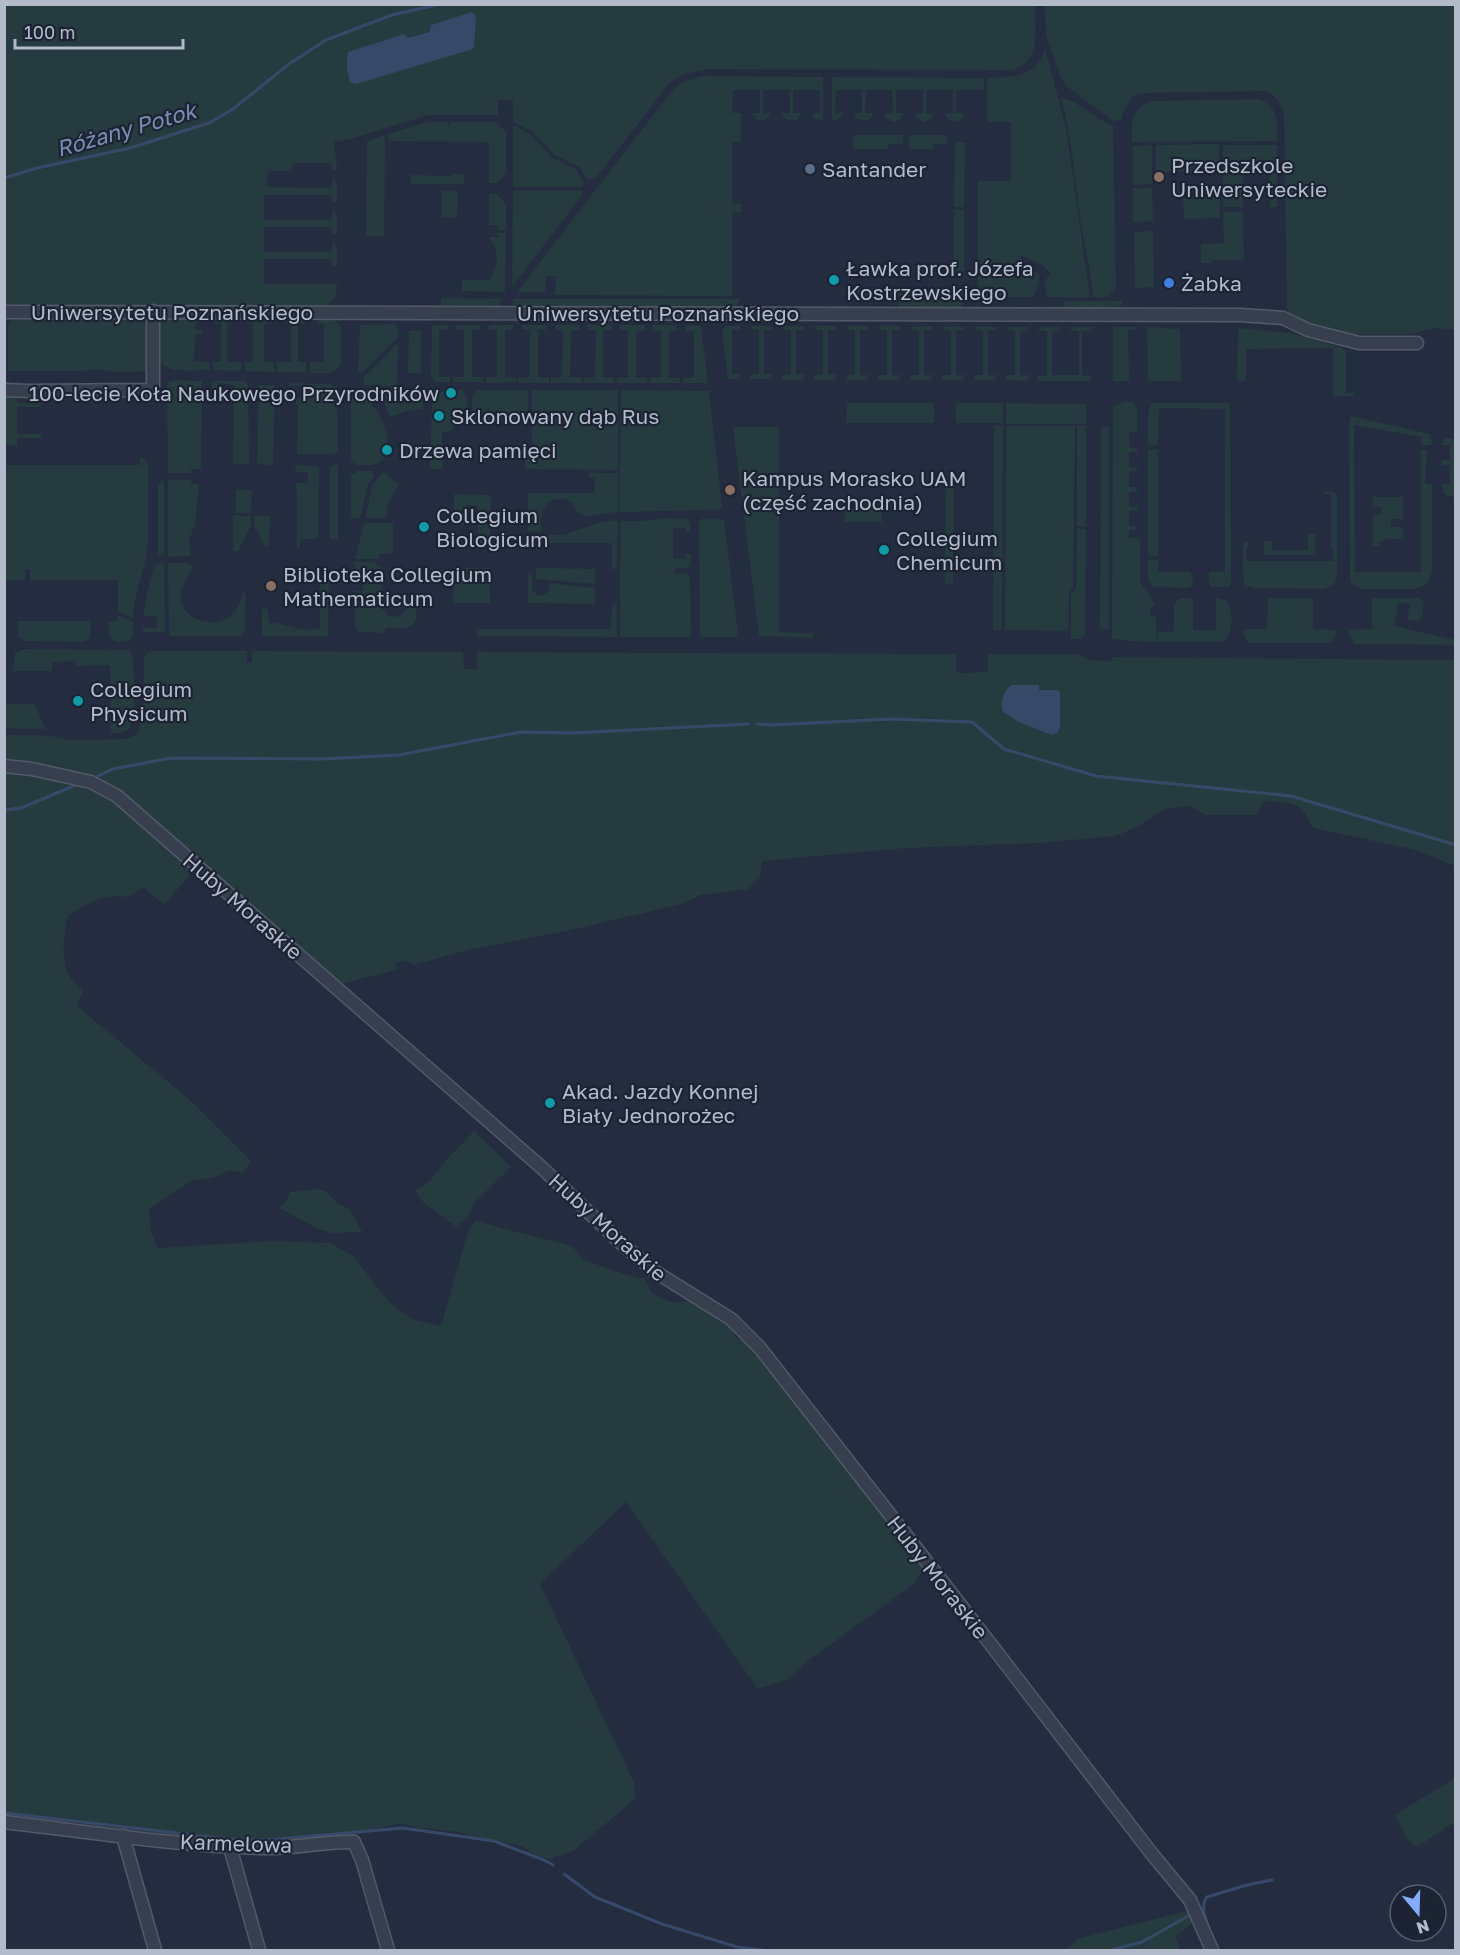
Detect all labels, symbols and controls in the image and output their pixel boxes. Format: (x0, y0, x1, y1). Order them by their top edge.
scale bar (15, 12, 183, 50)
text: 100 m (24, 21, 75, 43)
water label: Różany Potok (53, 95, 202, 162)
place label: Przedszkole Uniwersyteckie (1171, 152, 1327, 202)
place label: Santander (822, 156, 926, 182)
marker: Santander (803, 162, 817, 176)
marker: Przedszkole Uniwersyteckie (1152, 170, 1166, 184)
place label: Ławka prof. Józefa Kostrzewskiego (846, 255, 1034, 305)
place label: Żabka (1181, 270, 1242, 296)
marker: Ławka prof. Józefa Kostrzewskiego (827, 273, 841, 287)
marker: Żabka (1162, 276, 1176, 290)
street label: Uniwersytetu Poznańskiego (31, 299, 313, 325)
street label: Uniwersytetu Poznańskiego (517, 300, 799, 326)
place label: 100-lecie Koła Naukowego Przyrodników (29, 380, 439, 406)
marker: 100-lecie Koła Naukowego Przyrodników (444, 386, 458, 400)
place label: Sklonowany dąb Rus (451, 403, 659, 429)
marker: Sklonowany dąb Rus (432, 409, 446, 423)
place label: Drzewa pamięci (399, 437, 557, 463)
marker: Drzewa pamięci (380, 443, 394, 457)
place label: Kampus Morasko UAM (część zachodnia) (742, 465, 967, 515)
marker: Kampus Morasko UAM (część zachodnia) (723, 483, 737, 497)
place label: Collegium Biologicum (436, 502, 549, 552)
marker: Collegium Biologicum (417, 520, 431, 534)
place label: Collegium Chemicum (896, 525, 1002, 575)
marker: Collegium Chemicum (877, 543, 891, 557)
place label: Biblioteka Collegium Mathematicum (283, 561, 492, 611)
marker: Biblioteka Collegium Mathematicum (264, 579, 278, 593)
place label: Collegium Physicum (90, 676, 192, 726)
marker: Collegium Physicum (71, 694, 85, 708)
street label: Huby Moraskie (178, 847, 308, 965)
place label: Akad. Jazdy Konnej Biały Jednorożec (562, 1078, 759, 1128)
marker: Akad. Jazdy Konnej Biały Jednorożec (543, 1096, 557, 1110)
street label: Huby Moraskie (544, 1167, 672, 1287)
street label: Huby Moraskie (882, 1510, 994, 1644)
street label: Karmelowa (179, 1828, 293, 1858)
north arrow (1388, 1883, 1448, 1943)
text: N (1414, 1916, 1432, 1939)

